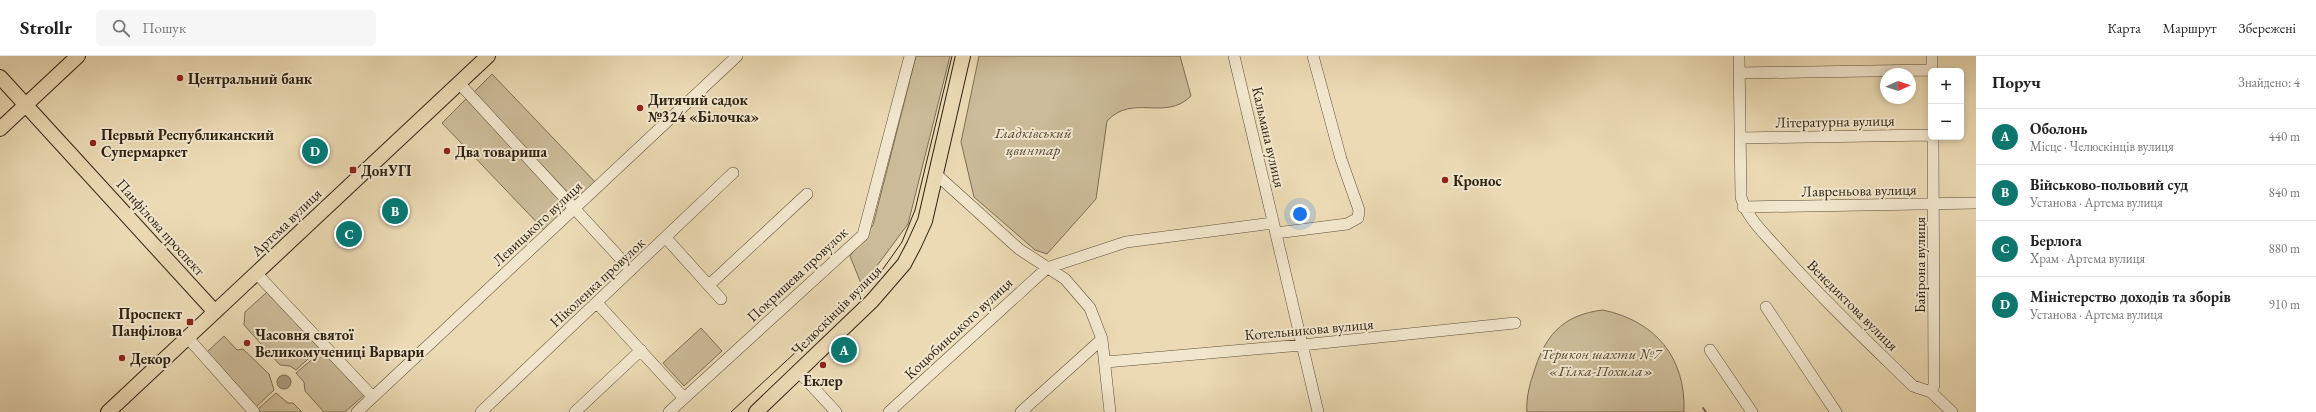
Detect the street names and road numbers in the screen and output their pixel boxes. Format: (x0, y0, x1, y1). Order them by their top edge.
street label: Кальмана вулиця (1248, 85, 1290, 190)
street label: Літературна вулиця (1775, 110, 1895, 132)
street label: Панфілова проспект (112, 175, 210, 279)
street label: Левицького вулиця (488, 176, 586, 270)
street label: Лавреньова вулиця (1801, 179, 1917, 201)
street label: Артема вулиця (246, 184, 325, 261)
street label: Байрона вулиця (1910, 216, 1929, 313)
street label: Покришева провулок (743, 222, 851, 326)
street label: Ніколенка провулок (545, 233, 649, 331)
street label: Венедиктова вулиця (1803, 255, 1903, 355)
street label: Челюскінців вулиця (787, 261, 885, 359)
street label: Коцюбинського вулиця (900, 273, 1016, 383)
street label: Котельникова вулиця (1244, 314, 1375, 344)

